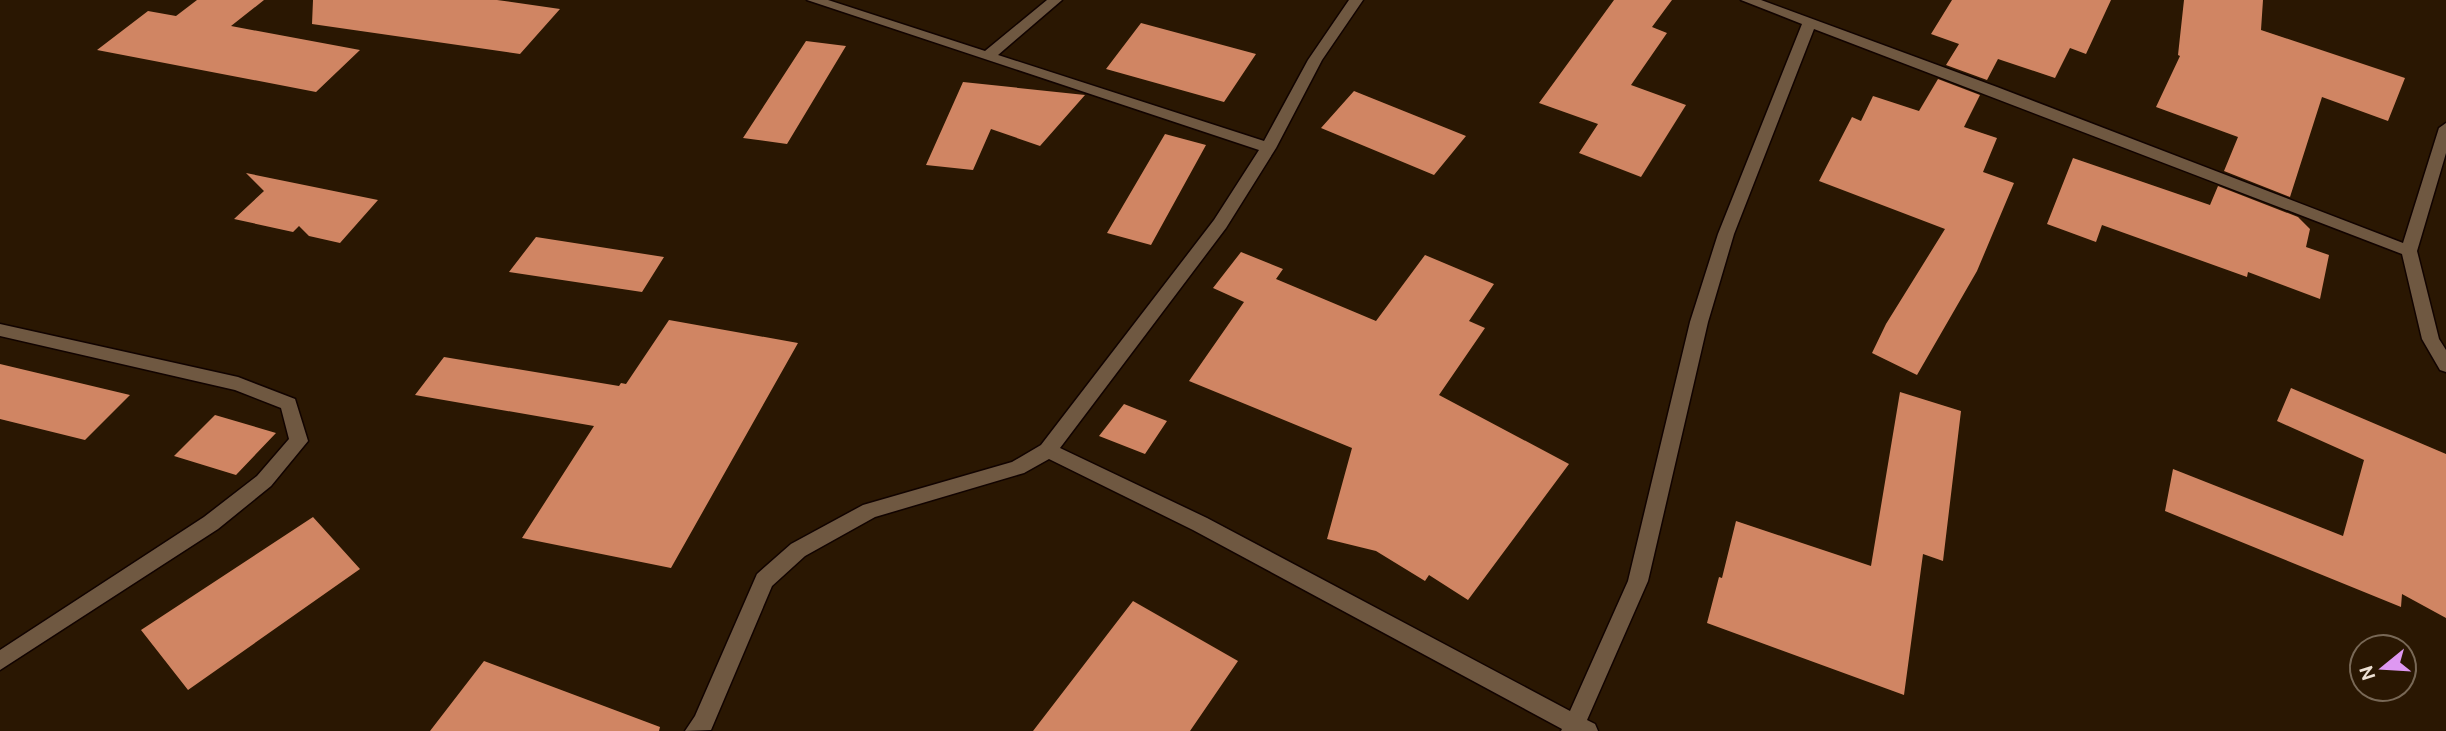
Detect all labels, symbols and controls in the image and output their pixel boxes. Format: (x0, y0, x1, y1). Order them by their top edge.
north arrow (2348, 633, 2418, 703)
text: N (2354, 663, 2379, 683)

